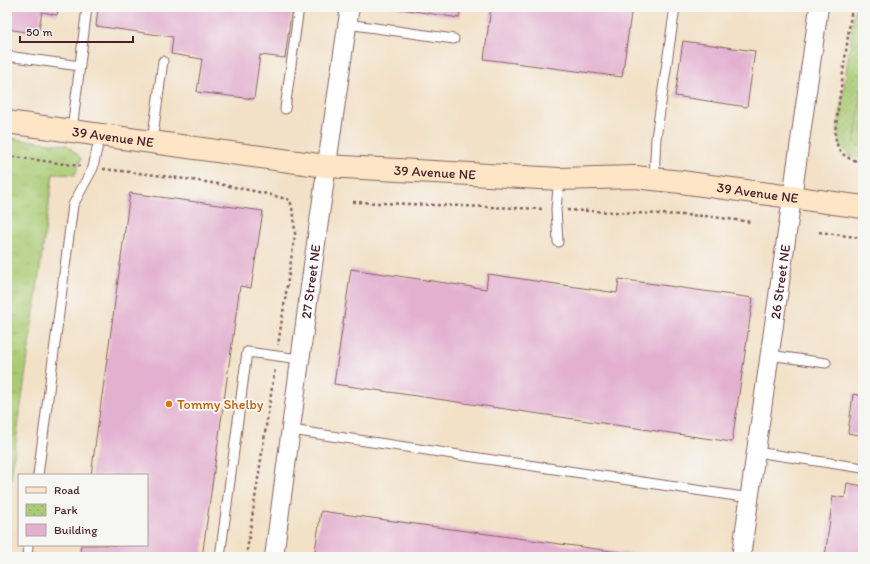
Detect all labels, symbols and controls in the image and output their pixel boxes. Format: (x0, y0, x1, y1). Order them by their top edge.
scale bar (20, 18, 133, 44)
text: 50 m (26, 25, 52, 39)
street label: 39 Avenue NE (71, 123, 155, 151)
street label: 39 Avenue NE (393, 161, 477, 183)
street label: 39 Avenue NE (716, 179, 800, 207)
street label: 27 Street NE (297, 243, 324, 320)
street label: 26 Street NE (766, 243, 794, 320)
place label: Tommy Shelby (177, 396, 264, 413)
marker: Tommy Shelby (164, 399, 174, 409)
legend (18, 474, 148, 546)
text: Road (54, 483, 80, 497)
text: Park (54, 503, 78, 517)
text: Building (54, 523, 98, 537)

